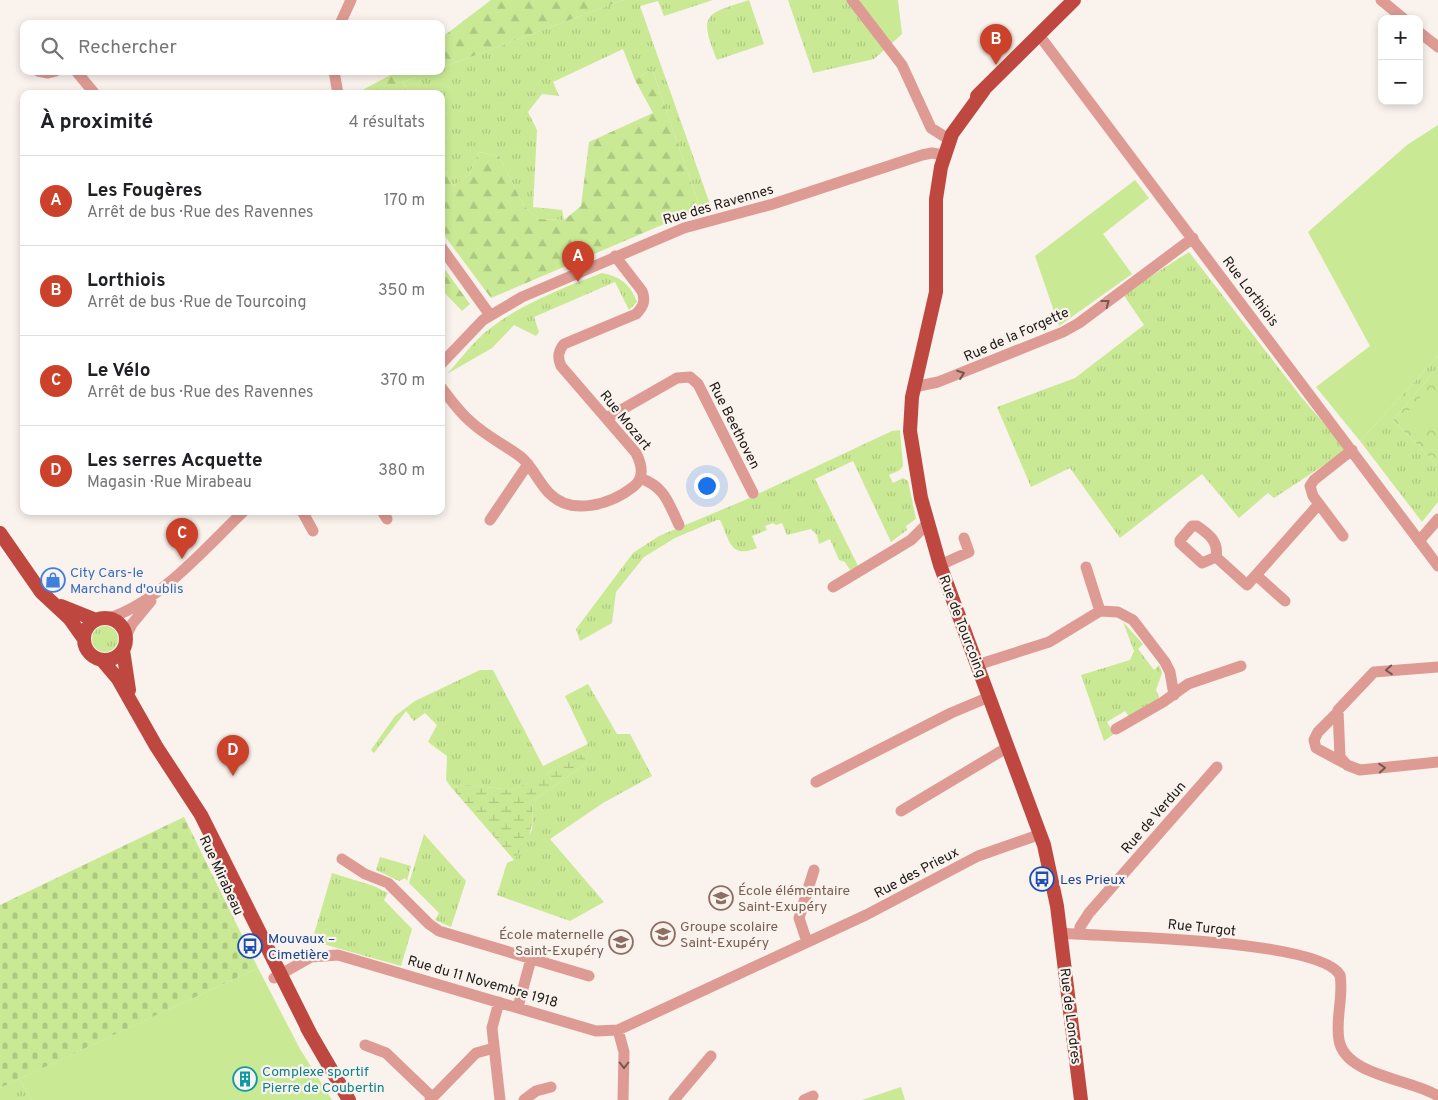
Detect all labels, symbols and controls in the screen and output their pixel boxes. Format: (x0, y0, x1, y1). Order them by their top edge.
map controls (1378, 15, 1423, 105)
button: + (1378, 15, 1423, 60)
search box (20, 20, 445, 75)
pin: B (980, 24, 1012, 65)
icon: search (38, 34, 66, 62)
text: Rechercher (78, 36, 177, 60)
button: − (1378, 60, 1423, 105)
text: À proximité (40, 109, 153, 136)
text: 4 résultats (349, 113, 425, 133)
text: Les Fougères (87, 179, 202, 203)
street label: Rue des Ravennes (661, 182, 776, 229)
text: A (50, 191, 62, 211)
text: 170 m (384, 191, 425, 211)
text: Arrêt de bus · Rue des Ravennes (87, 203, 314, 223)
pin: A (562, 241, 594, 282)
street label: Rue Lorthiois (1218, 254, 1282, 330)
text: Lorthiois (87, 269, 166, 293)
text: B (50, 281, 62, 301)
text: 350 m (378, 281, 425, 301)
text: Arrêt de bus · Rue de Tourcoing (87, 293, 307, 313)
one-way arrow (1100, 300, 1109, 308)
street label: Rue de la Forgette (961, 305, 1072, 366)
text: Le Vélo (87, 359, 150, 383)
one-way arrow (956, 370, 965, 380)
text: C (51, 371, 61, 391)
text: 370 m (380, 371, 425, 391)
street label: Rue Beethoven (704, 379, 763, 472)
text: Arrêt de bus · Rue des Ravennes (87, 383, 314, 403)
street label: Rue Mozart (595, 388, 654, 454)
text: Les serres Acquette (87, 449, 263, 473)
text: D (50, 461, 62, 481)
text: 380 m (378, 461, 425, 481)
text: Magasin · Rue Mirabeau (87, 473, 252, 493)
your location (694, 473, 720, 499)
pin: C (166, 518, 198, 559)
place label: City Cars-le Marchand d'oublis (70, 565, 183, 598)
shop icon: City Cars-le Marchand d'oublis (40, 567, 66, 593)
street label: Rue de Tourcoing (934, 573, 989, 680)
one-way arrow (1385, 665, 1393, 676)
pin: D (217, 735, 249, 776)
one-way arrow (1378, 763, 1386, 774)
street label: Rue de Verdun (1118, 778, 1190, 858)
street label: Rue Mirabeau (195, 833, 246, 918)
street label: Rue des Prieux (871, 844, 962, 903)
bus stop icon: Les Prieux (1029, 866, 1055, 892)
place label: Les Prieux (1060, 872, 1126, 889)
place label: École élémentaire Saint-Exupéry (738, 882, 850, 916)
school or university icon: École élémentaire Saint-Exupéry (708, 885, 734, 911)
street label: Rue Turgot (1167, 916, 1237, 941)
place label: Groupe scolaire Saint-Exupéry (680, 919, 778, 952)
school or university icon: Groupe scolaire Saint-Exupéry (650, 921, 676, 947)
place label: École maternelle Saint-Exupéry (499, 926, 604, 960)
school or university icon: École maternelle Saint-Exupéry (608, 929, 634, 955)
place label: Mouvaux – Cimetière (268, 931, 335, 964)
bus stop icon: Mouvaux – Cimetière (237, 933, 263, 959)
street label: Rue du 11 Novembre 1918 (405, 953, 560, 1012)
street label: Rue de Londres (1055, 967, 1084, 1065)
one-way arrow (619, 1061, 629, 1069)
place label: Complexe sportif Pierre de Coubertin (262, 1064, 385, 1097)
building icon: Complexe sportif Pierre de Coubertin (232, 1066, 258, 1092)

